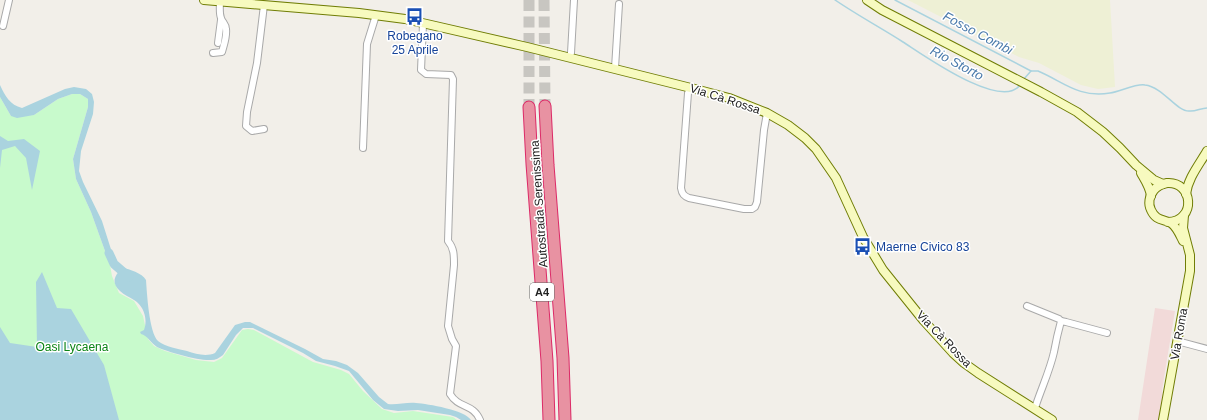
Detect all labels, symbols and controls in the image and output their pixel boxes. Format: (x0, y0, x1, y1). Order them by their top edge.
bus stop icon: Robegano 25 Aprile (405, 7, 425, 27)
water label: Fosso Combi (941, 8, 1016, 58)
place label: Robegano 25 Aprile (387, 29, 443, 57)
water label: Rio Storto (928, 43, 986, 83)
street label: Via Cà Rossa (688, 81, 762, 117)
street label: Autostrada Serenissima (528, 140, 550, 268)
bus stop icon: Maerne Civico 83 (853, 237, 873, 257)
place label: Maerne Civico 83 (876, 240, 970, 254)
road number: A4 (530, 283, 554, 301)
street label: Via Roma (1168, 307, 1191, 361)
street label: Via Cà Rossa (914, 308, 975, 370)
park label: Oasi Lycaena (36, 340, 109, 354)

